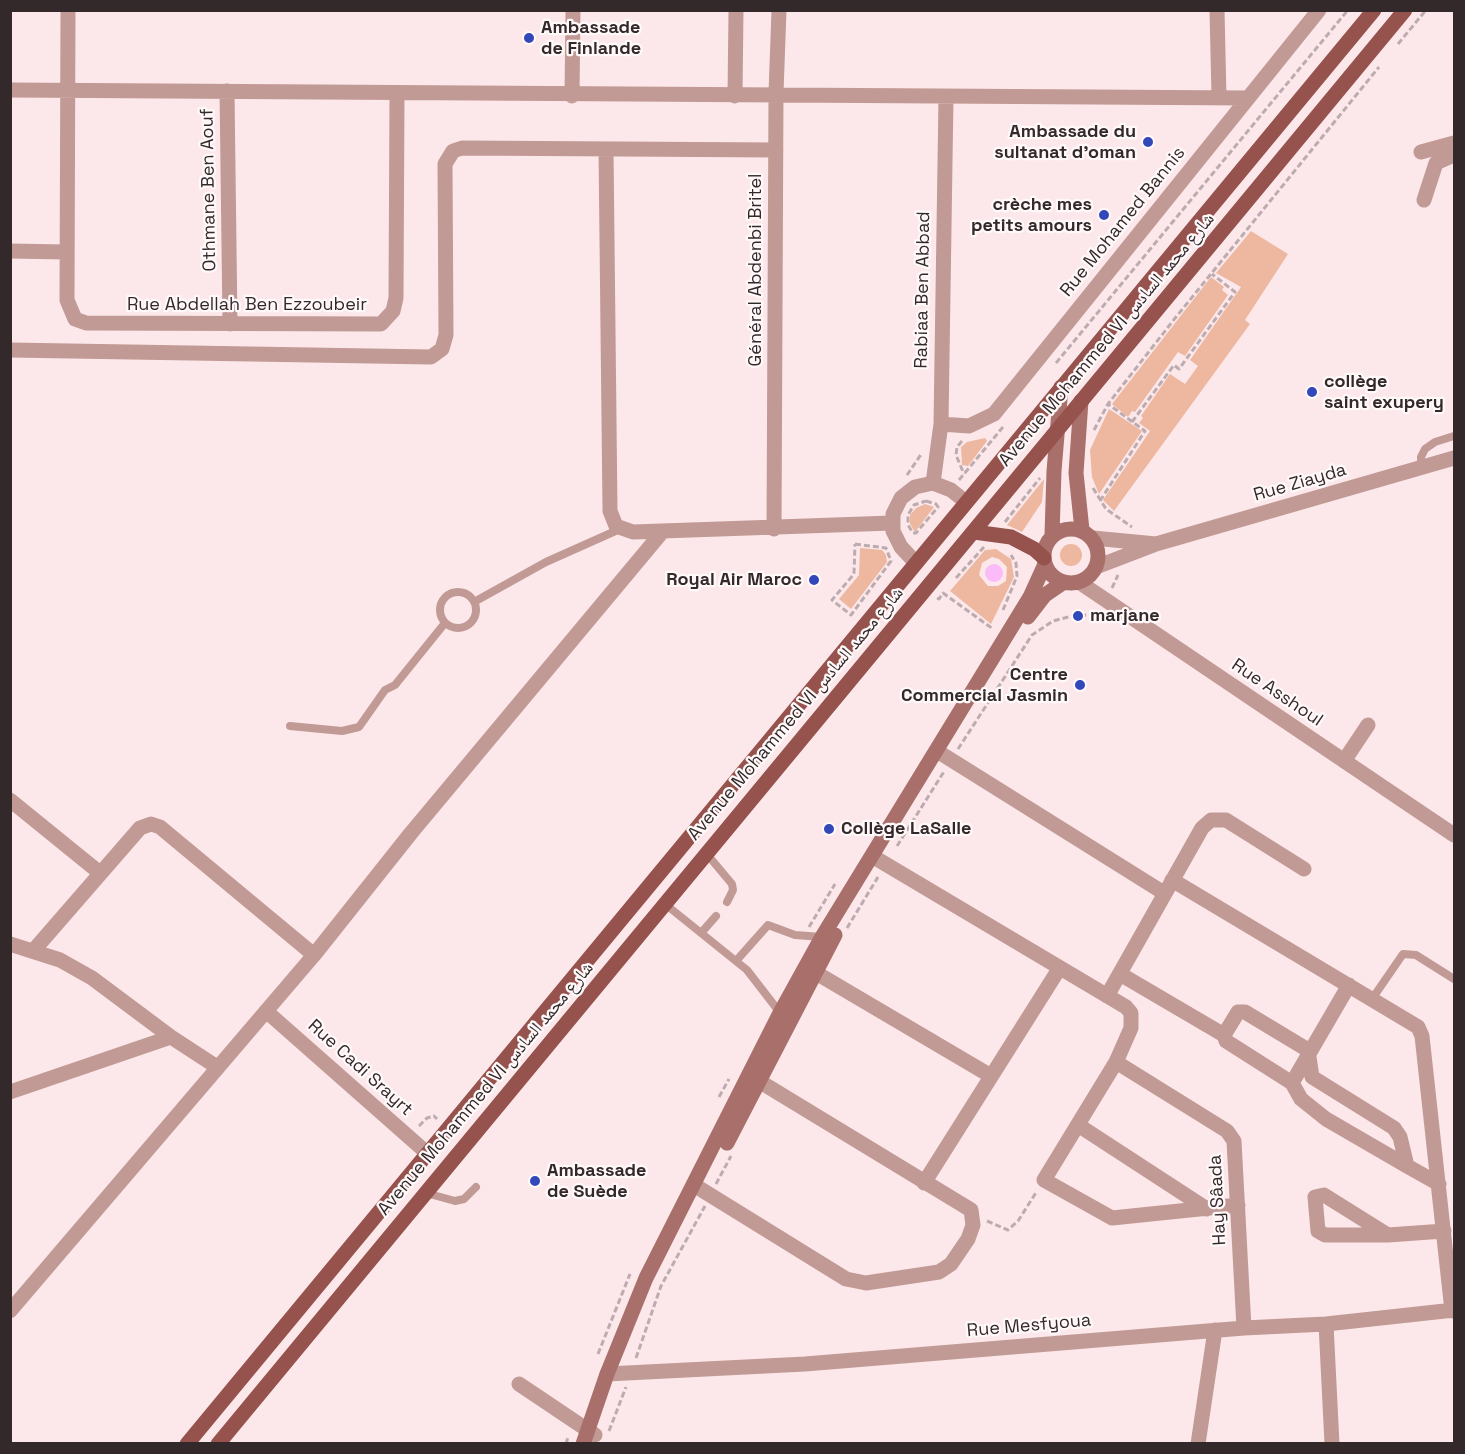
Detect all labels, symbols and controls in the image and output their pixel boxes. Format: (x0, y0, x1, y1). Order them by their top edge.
place label: Ambassade de Finlande (541, 17, 641, 60)
marker: Ambassade de Finlande (522, 31, 536, 45)
street label: Othmane Ben Aouf (197, 108, 221, 272)
place label: Ambassade du sultanat d'oman (994, 121, 1136, 164)
marker: Ambassade du sultanat d'oman (1141, 135, 1155, 149)
street label: Rue Mohamed Bannis (1056, 143, 1190, 301)
street label: Général Abdenbi Britel (745, 173, 767, 367)
place label: crèche mes petits amours (971, 194, 1092, 236)
marker: crèche mes petits amours (1097, 208, 1111, 222)
street label: Avenue Mohammed VI شارع محمد السادس (995, 209, 1219, 471)
street label: Rabiaa Ben Abbad (911, 211, 935, 369)
street label: Rue Abdellah Ben Ezzoubeir (127, 294, 367, 316)
place label: collège saint exupery (1324, 371, 1444, 413)
marker: collège saint exupery (1305, 385, 1319, 399)
street label: Rue Ziayda (1251, 459, 1349, 507)
place label: Royal Air Maroc (666, 569, 802, 591)
marker: Royal Air Maroc (807, 573, 821, 587)
street label: Avenue Mohammed VI شارع محمد السادس (684, 583, 908, 845)
place label: marjane (1090, 605, 1160, 627)
marker: marjane (1071, 609, 1085, 623)
street label: Rue Asshoul (1227, 655, 1327, 731)
place label: Centre Commercial Jasmin (901, 664, 1068, 706)
marker: Centre Commercial Jasmin (1073, 678, 1087, 692)
place label: Collège LaSalle (841, 818, 971, 840)
marker: Collège LaSalle (822, 822, 836, 836)
street label: Avenue Mohammed VI شارع محمد السادس (374, 958, 598, 1220)
street label: Rue Cadi Srayrt (303, 1015, 417, 1121)
street label: Hay Sâada (1205, 1154, 1231, 1246)
place label: Ambassade de Suède (547, 1160, 646, 1202)
marker: Ambassade de Suède (528, 1174, 542, 1188)
street label: Rue Mesfyoua (966, 1310, 1092, 1342)

